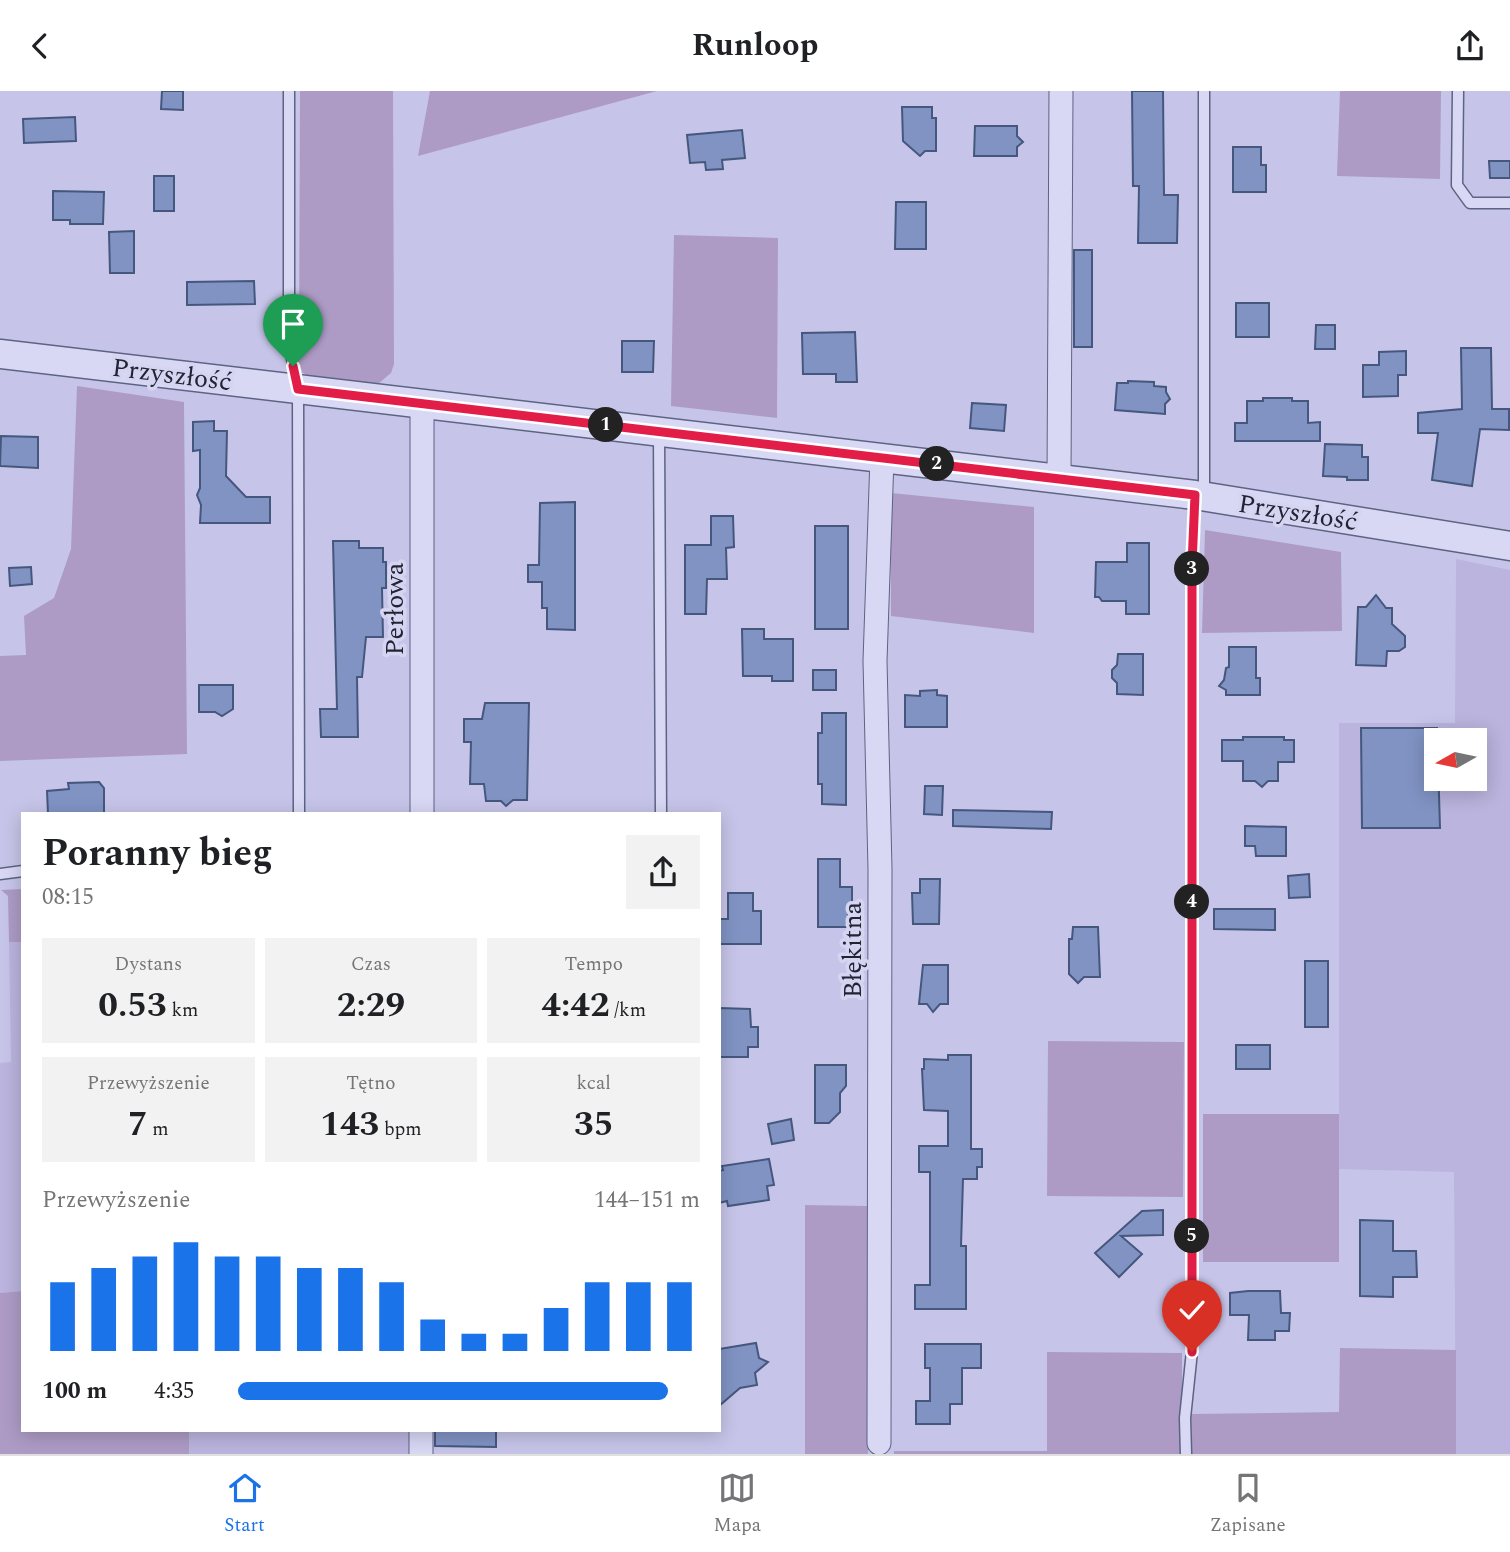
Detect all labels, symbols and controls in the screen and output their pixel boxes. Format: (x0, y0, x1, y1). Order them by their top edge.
text: Runloop (692, 21, 818, 70)
icon: back (21, 27, 59, 65)
icon: share (1451, 27, 1489, 65)
pin (263, 294, 323, 366)
icon: arrive (274, 305, 312, 343)
street label: Przyszłość (110, 348, 234, 402)
pin: 1 (588, 407, 624, 443)
text: 1 (600, 410, 611, 439)
pin: 2 (920, 447, 954, 481)
text: 2 (931, 449, 942, 478)
street label: Przyszłość (1235, 484, 1360, 542)
pin: 3 (1174, 552, 1210, 587)
text: 3 (1186, 554, 1197, 583)
street label: Perłowa (375, 562, 415, 655)
north arrow (1424, 728, 1488, 791)
map controls (1424, 728, 1487, 791)
text: Poranny bieg (42, 825, 273, 883)
button: share (626, 835, 700, 909)
text: 08:15 (42, 880, 94, 915)
pin: 4 (1174, 885, 1210, 919)
text: 4 (1186, 887, 1197, 916)
street label: Błękitna (833, 902, 873, 998)
text: Dystans (115, 950, 182, 979)
text: Czas (351, 950, 391, 979)
text: Tempo (564, 950, 623, 979)
text: 0.53 (98, 979, 167, 1032)
text: 2:29 (337, 979, 405, 1032)
text: 4:42 (541, 979, 610, 1032)
text: km (167, 996, 198, 1025)
text: /km (610, 996, 646, 1025)
text: Przewyższenie (87, 1069, 210, 1098)
text: Tętno (346, 1069, 396, 1098)
text: kcal (577, 1069, 611, 1098)
text: 7 (128, 1098, 148, 1151)
text: 143 (320, 1098, 379, 1151)
text: 35 (574, 1098, 613, 1151)
text: m (148, 1115, 169, 1144)
text: bpm (379, 1115, 422, 1144)
text: Przewyższenie (42, 1183, 190, 1218)
text: 144–151 m (594, 1183, 700, 1218)
pin: 5 (1174, 1219, 1210, 1253)
text: 5 (1186, 1221, 1197, 1250)
pin (1162, 1280, 1222, 1352)
icon: check (1173, 1291, 1211, 1329)
text: 100 m (42, 1374, 107, 1409)
text: 4:35 (154, 1374, 194, 1409)
tab: Start (224, 1469, 265, 1540)
tab: Mapa (713, 1469, 761, 1540)
tab: Zapisane (1210, 1469, 1286, 1540)

